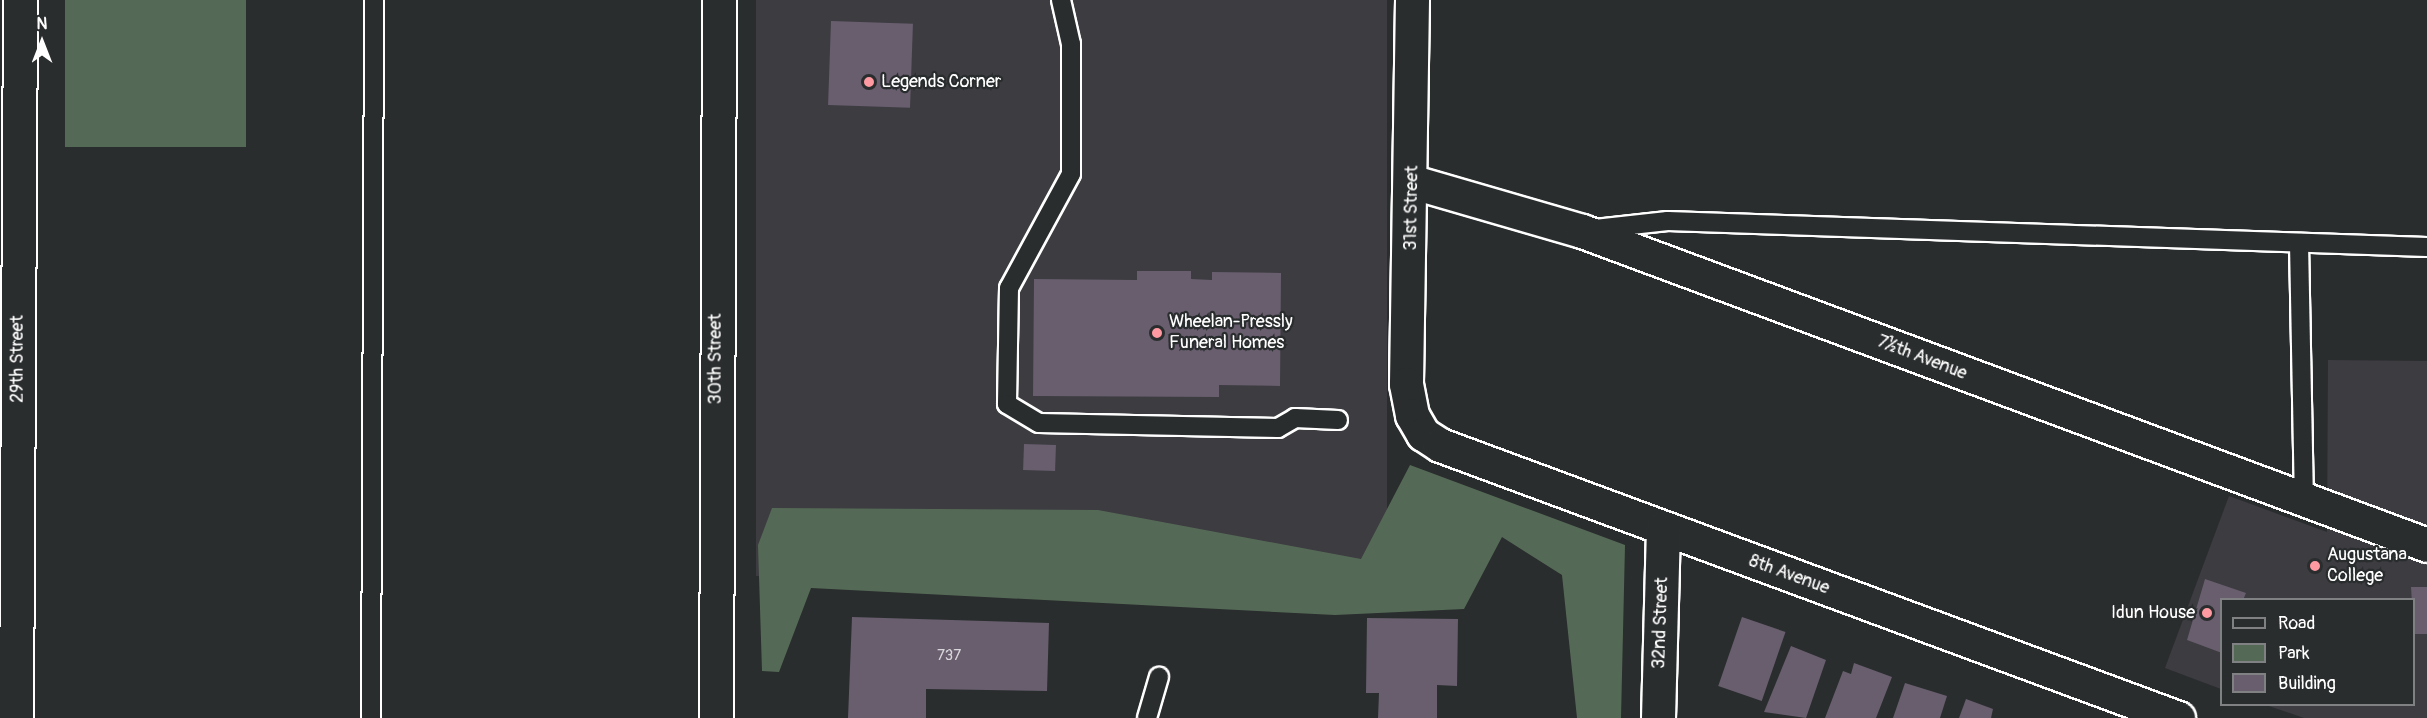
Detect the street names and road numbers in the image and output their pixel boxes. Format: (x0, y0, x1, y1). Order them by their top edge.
street label: 31st Street (1400, 165, 1424, 251)
street label: 30th Street (705, 314, 727, 404)
street label: 29th Street (7, 315, 29, 403)
street label: 7½th Avenue (1874, 331, 1970, 385)
street label: 8th Avenue (1746, 550, 1832, 600)
street label: 32nd Street (1649, 577, 1673, 669)

